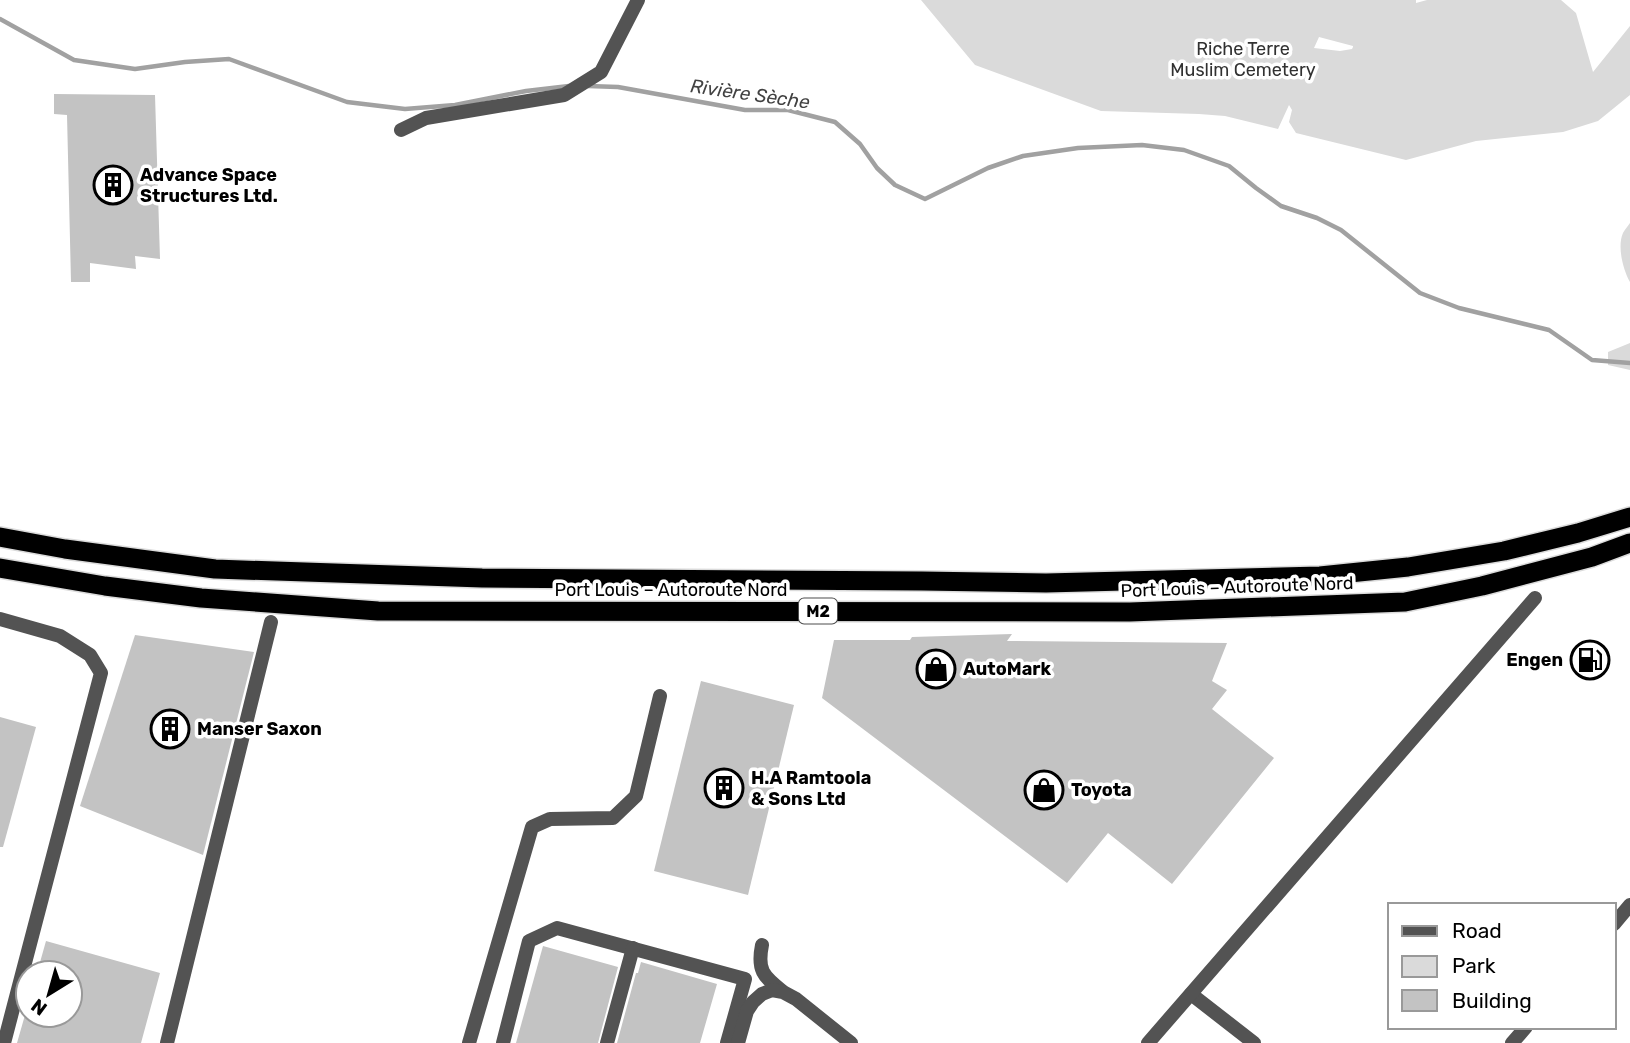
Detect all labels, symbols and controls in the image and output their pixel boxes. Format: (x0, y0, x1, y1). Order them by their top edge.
park label: Riche Terre Muslim Cemetery (1170, 38, 1316, 81)
water label: Rivière Sèche (689, 74, 812, 114)
building icon: Advance Space Structures Ltd. (92, 164, 134, 206)
place label: Advance Space Structures Ltd. (140, 164, 278, 207)
street label: Port Louis – Autoroute Nord (1120, 572, 1354, 602)
street label: Port Louis – Autoroute Nord (554, 579, 788, 601)
road number: M2 (799, 598, 837, 624)
fuel station icon: Engen (1569, 639, 1611, 681)
shop icon: AutoMark (915, 648, 957, 690)
place label: Engen (1506, 649, 1563, 671)
place label: AutoMark (963, 658, 1051, 680)
building icon: Manser Saxon (149, 708, 191, 750)
place label: Manser Saxon (197, 718, 322, 740)
building icon: H.A Ramtoola & Sons Ltd (703, 767, 745, 809)
place label: H.A Ramtoola & Sons Ltd (751, 767, 871, 810)
shop icon: Toyota (1023, 769, 1065, 811)
place label: Toyota (1071, 779, 1132, 801)
legend (1388, 903, 1616, 1029)
text: Road (1452, 918, 1502, 943)
text: Park (1452, 953, 1496, 978)
north arrow (14, 959, 84, 1029)
text: Building (1452, 988, 1532, 1013)
text: N (27, 994, 51, 1020)

